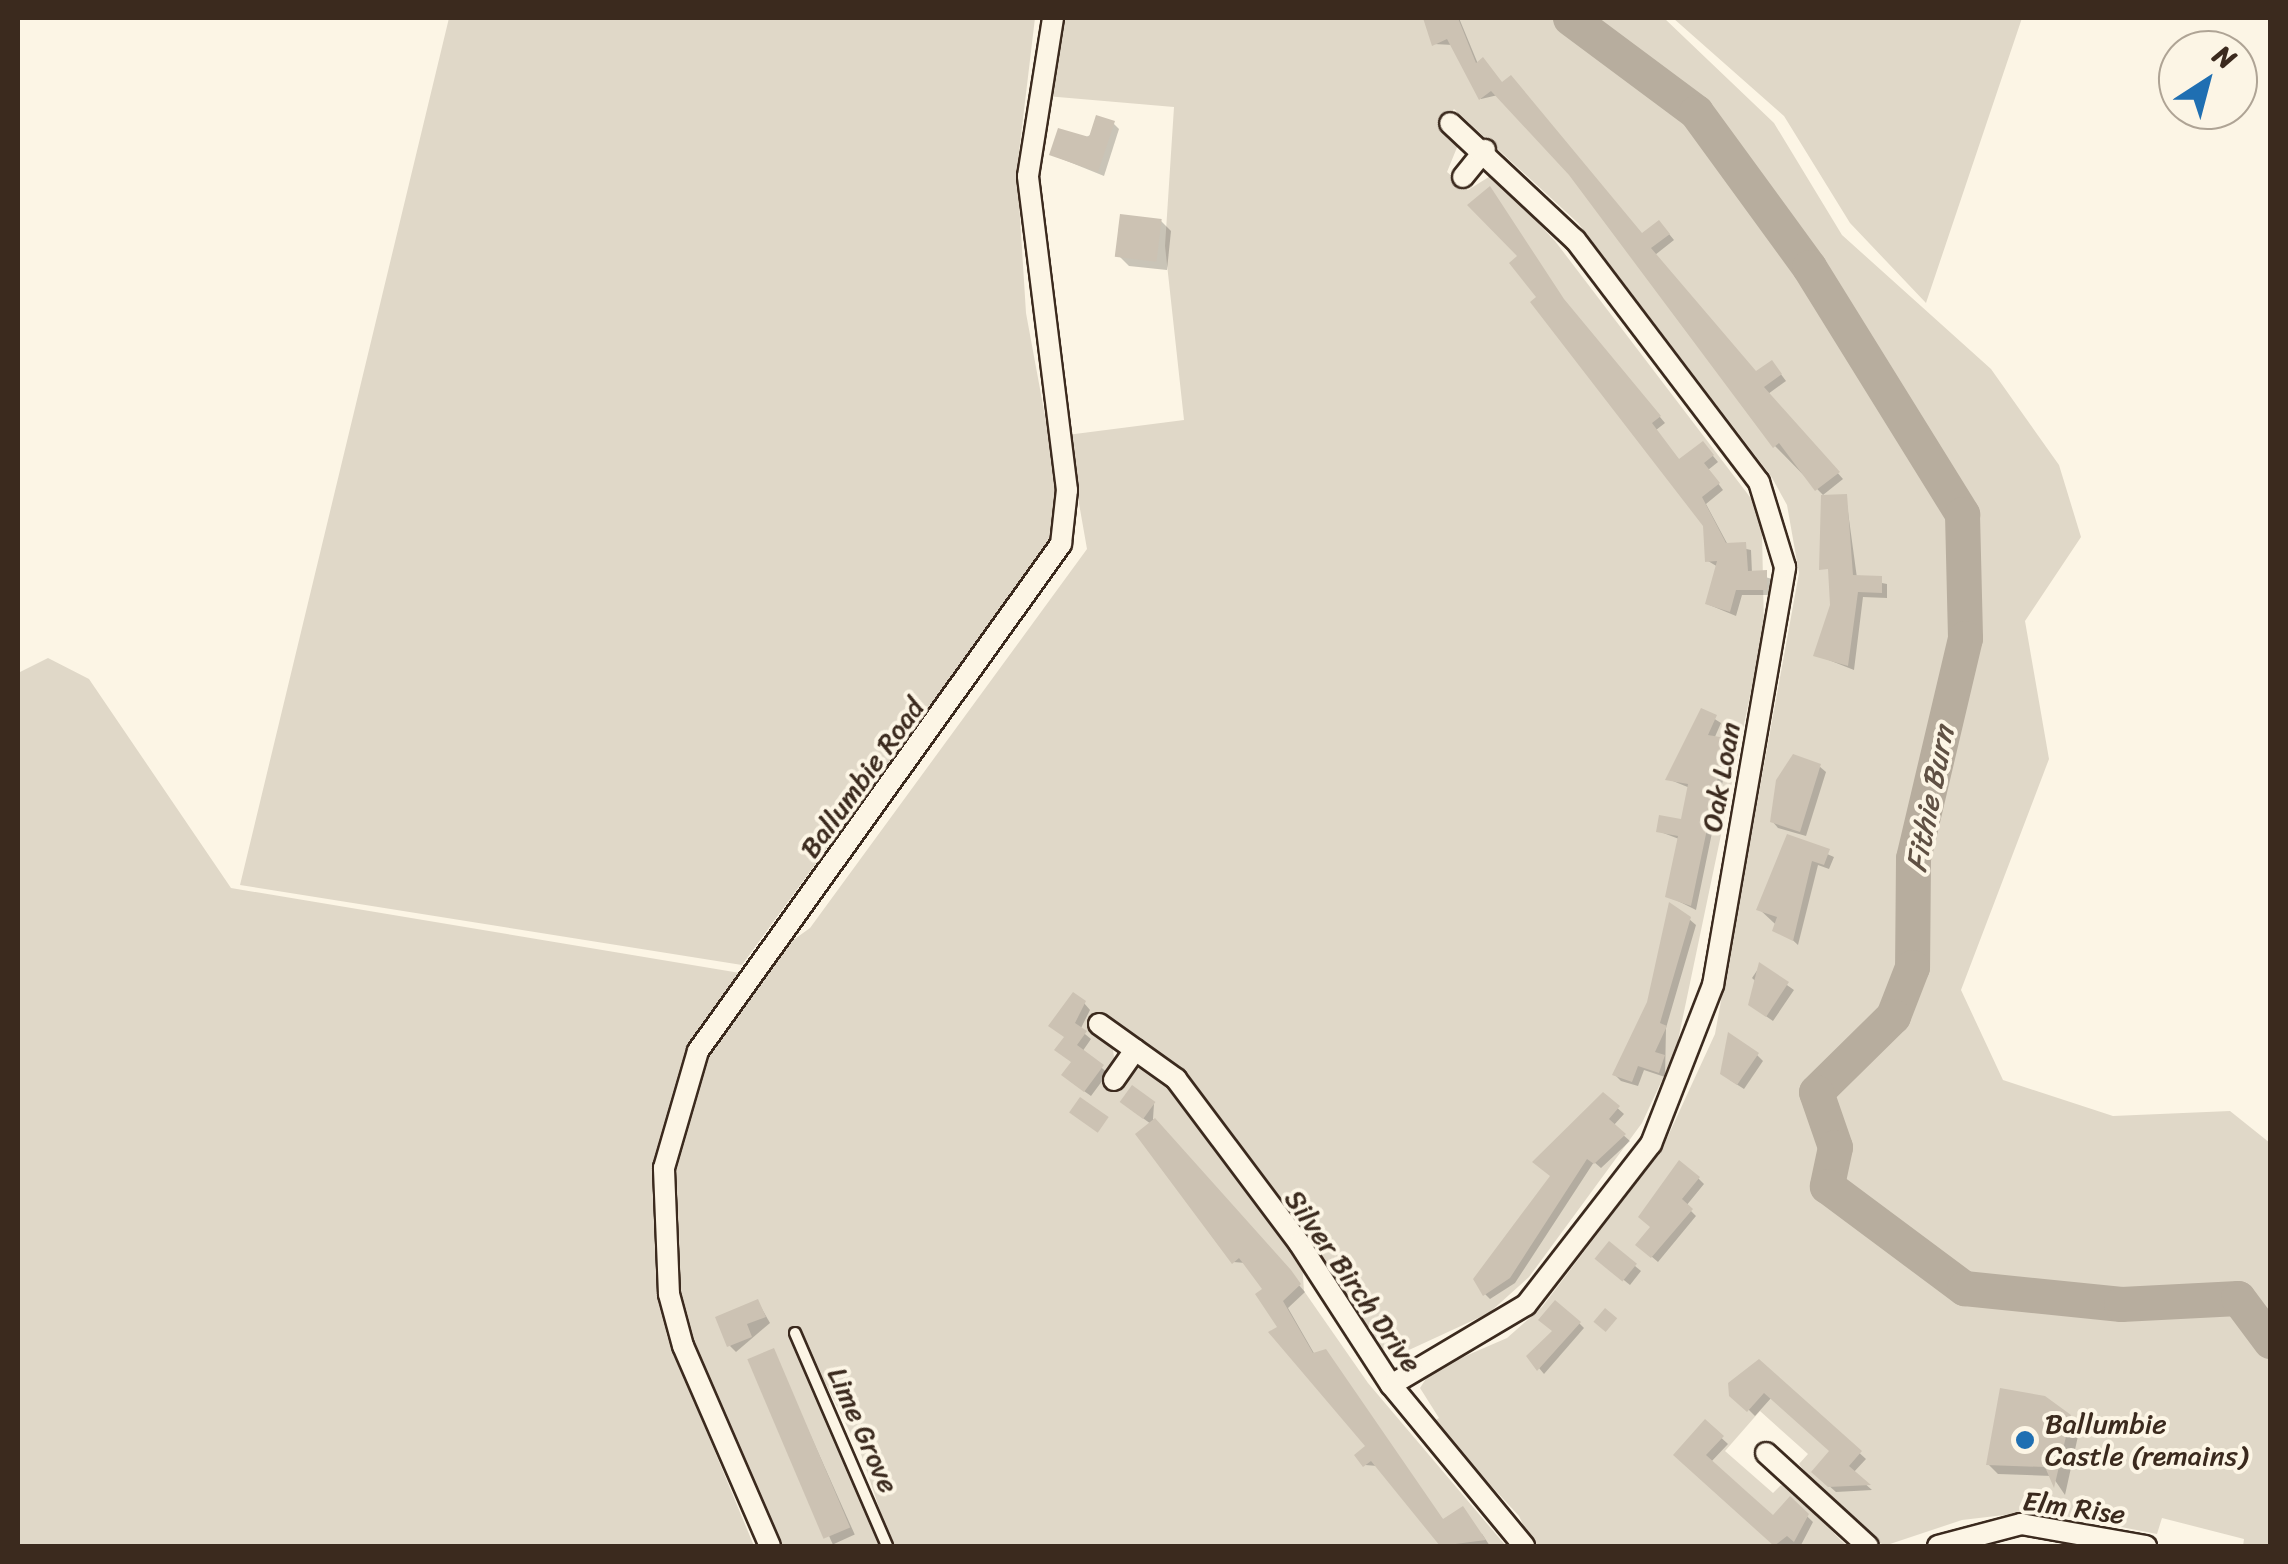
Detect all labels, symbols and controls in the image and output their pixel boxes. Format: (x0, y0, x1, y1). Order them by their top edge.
north arrow (2158, 30, 2258, 130)
text: N (2203, 31, 2247, 82)
street label: Ballumbie Road (793, 692, 931, 864)
street label: Oak Loan (1695, 720, 1747, 834)
water label: Fithie Burn (1898, 723, 1962, 875)
street label: Silver Birch Drive (1277, 1183, 1429, 1379)
street label: Lime Grove (820, 1362, 906, 1498)
place label: Ballumbie Castle (remains) (2045, 1407, 2248, 1473)
marker: Ballumbie Castle (remains) (2014, 1429, 2036, 1451)
street label: Elm Rise (2020, 1484, 2128, 1532)

